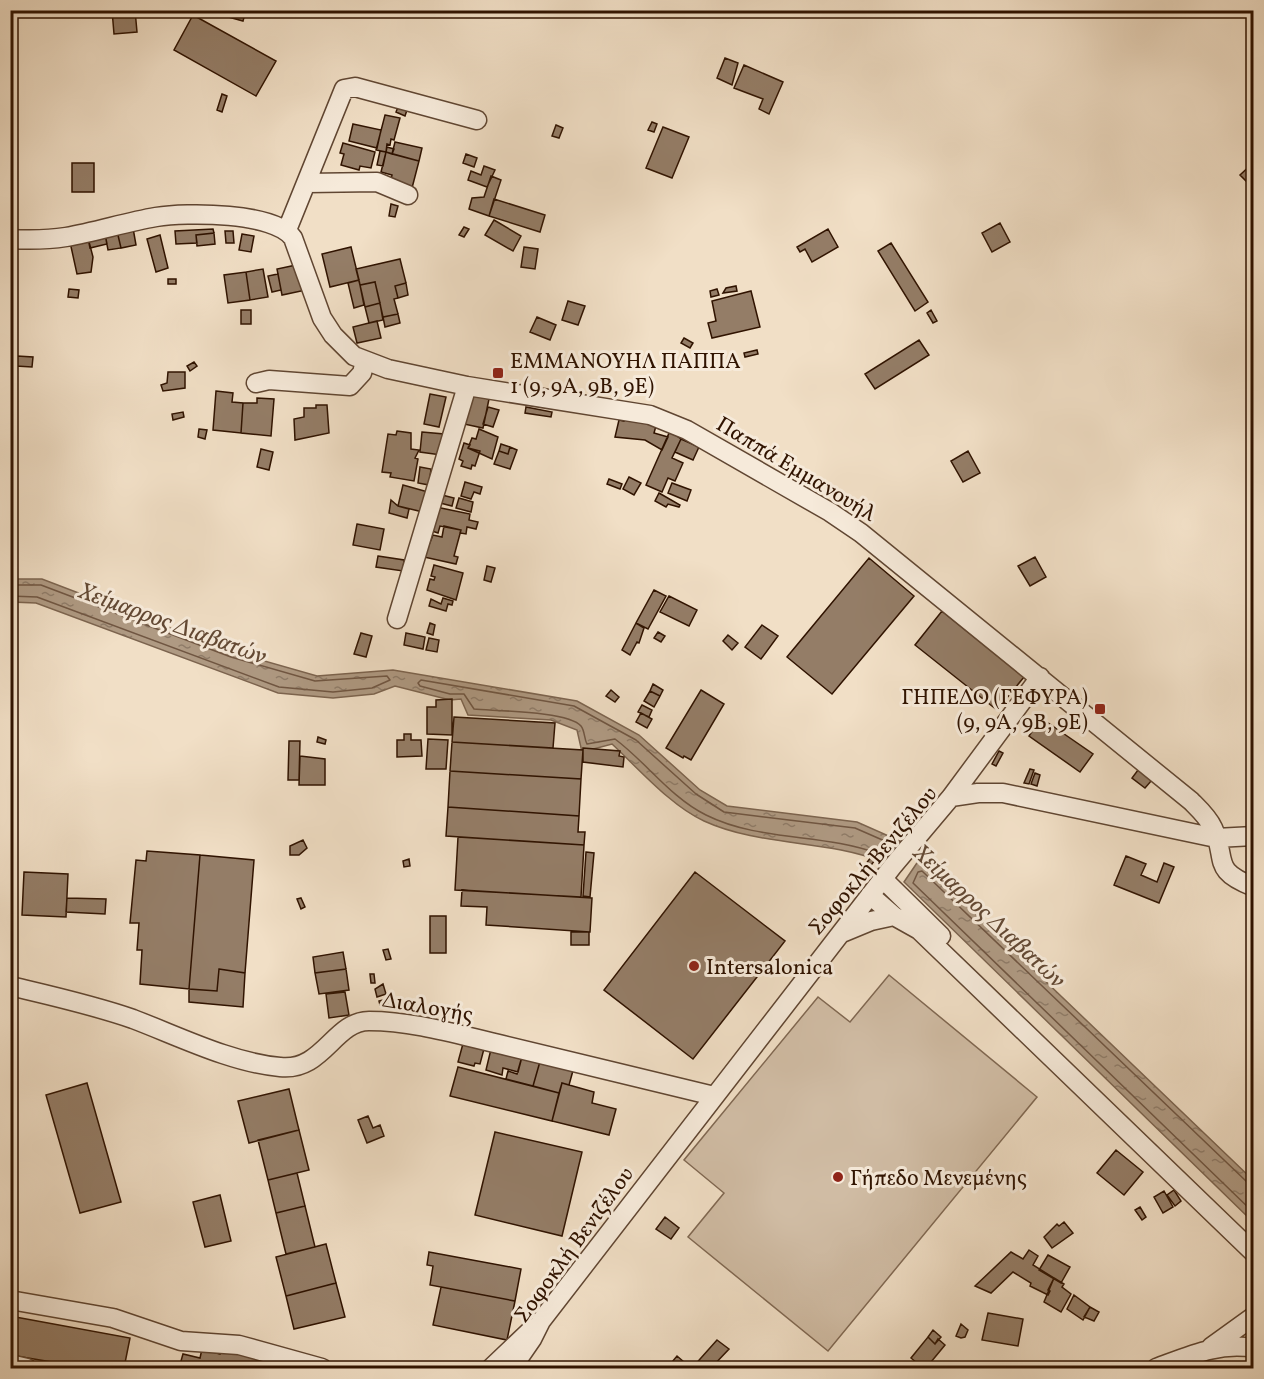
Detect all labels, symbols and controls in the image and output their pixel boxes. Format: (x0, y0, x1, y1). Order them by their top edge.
place label: ΕΜΜΑΝΟΥΗΛ ΠΑΠΠΑ 1 (9, 9Α, 9Β, 9Ε) (510, 347, 741, 403)
marker: ΕΜΜΑΝΟΥΗΛ ΠΑΠΠΑ 1 (9, 9Α, 9Β, 9Ε) (491, 366, 505, 380)
street label: Παππά Εμμανουήλ (710, 410, 882, 530)
water label: Χείμαρρος Διαβατών (72, 575, 271, 675)
place label: ΓΗΠΕΔΟ (ΓΕΦΥΡΑ) (9, 9Α, 9Β, 9Ε) (901, 683, 1088, 739)
marker: ΓΗΠΕΔΟ (ΓΕΦΥΡΑ) (9, 9Α, 9Β, 9Ε) (1093, 702, 1107, 716)
street label: Σοφοκλή Βενιζέλου (802, 780, 946, 943)
water label: Χείμαρρος Διαβατών (904, 837, 1073, 997)
place label: Intersalonica (706, 953, 833, 984)
marker: Intersalonica (687, 959, 701, 973)
street label: Διαλογής (380, 985, 475, 1032)
street label: Σοφοκλή Βενιζέλου (508, 1161, 642, 1330)
place label: Γήπεδο Μενεμένης (850, 1164, 1027, 1195)
marker: Γήπεδο Μενεμένης (831, 1170, 845, 1184)

